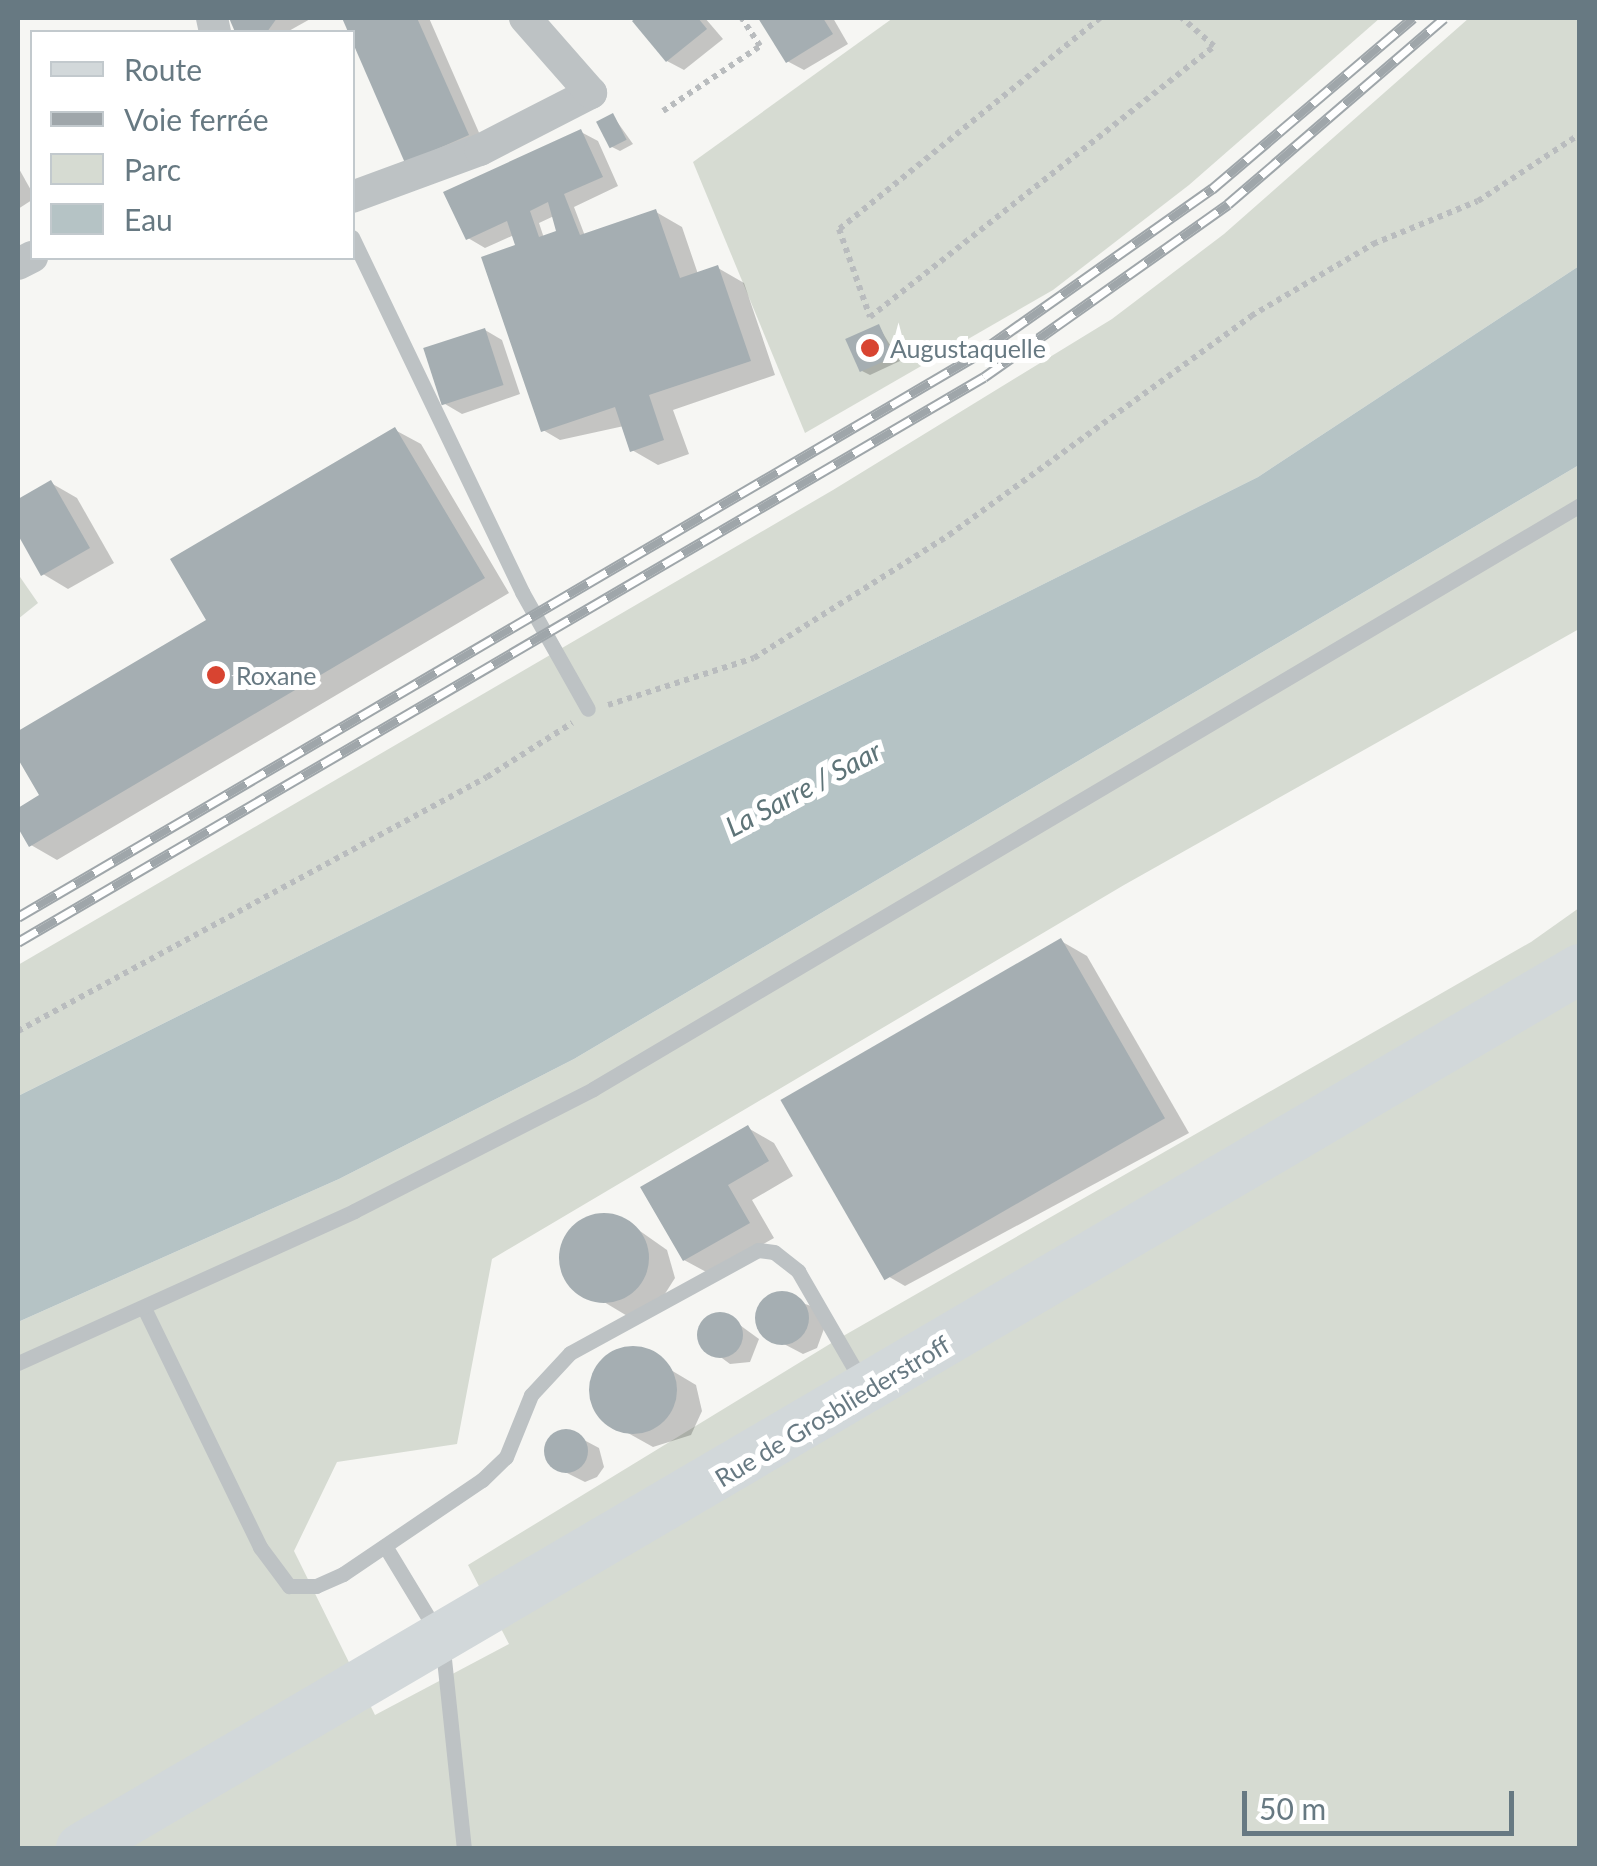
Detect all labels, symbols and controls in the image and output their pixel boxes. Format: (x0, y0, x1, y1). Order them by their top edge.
legend (30, 30, 355, 260)
text: Route (124, 51, 202, 87)
text: Voie ferrée (124, 101, 269, 137)
text: Parc (124, 151, 181, 187)
text: Eau (124, 201, 173, 237)
place label: Augustaquelle (890, 333, 1046, 363)
marker: Augustaquelle (859, 337, 881, 359)
place label: Roxane (236, 660, 316, 690)
marker: Roxane (205, 664, 227, 686)
water label: La Sarre / Saar (719, 733, 887, 843)
street label: Rue de Grosbliederstroff (709, 1329, 955, 1493)
scale bar (1247, 1771, 1520, 1833)
text: 50 m (1259, 1790, 1326, 1826)

